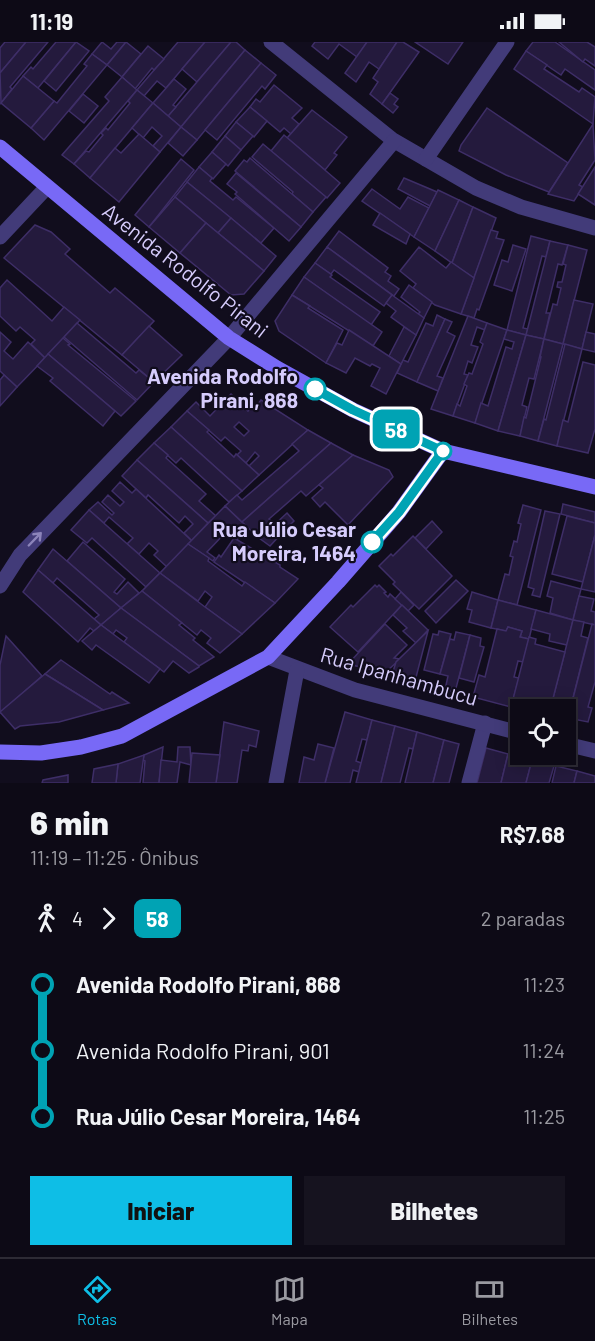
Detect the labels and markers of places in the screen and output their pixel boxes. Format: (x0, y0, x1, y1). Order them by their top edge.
place label: Avenida Rodolfo Pirani, 868 (147, 363, 298, 412)
marker: Avenida Rodolfo Pirani, 868 (304, 378, 326, 400)
unlabelled marker (434, 442, 452, 460)
place label: Rua Júlio Cesar Moreira, 1464 (213, 516, 356, 565)
marker: Rua Júlio Cesar Moreira, 1464 (361, 531, 383, 553)

